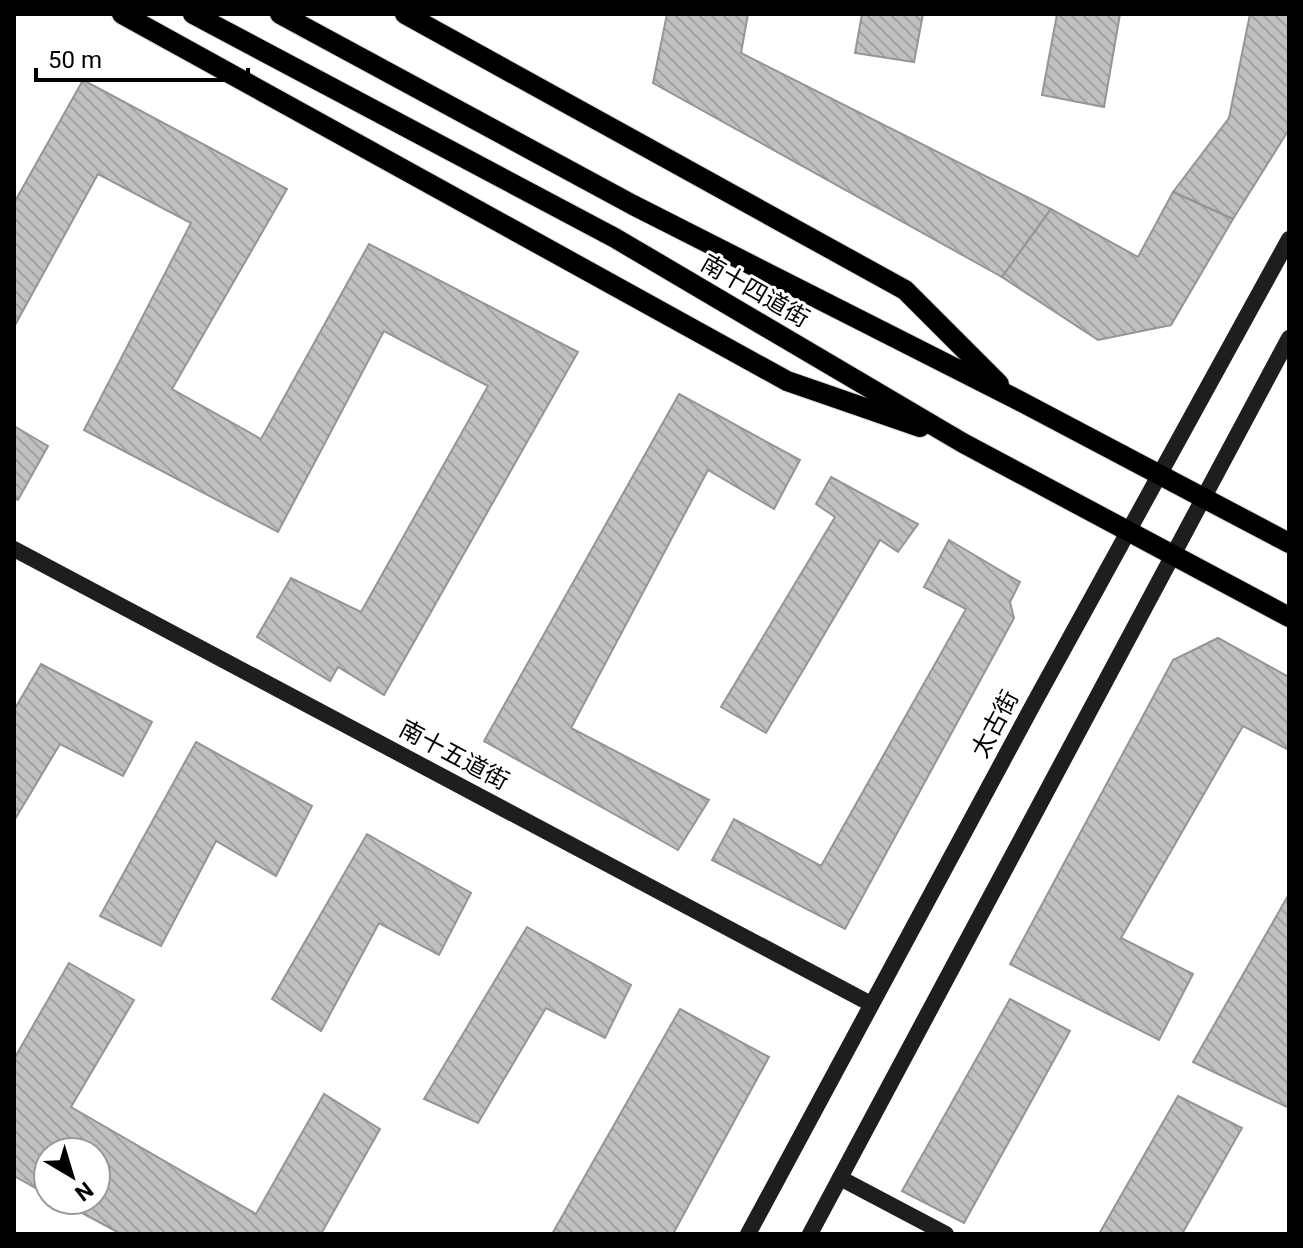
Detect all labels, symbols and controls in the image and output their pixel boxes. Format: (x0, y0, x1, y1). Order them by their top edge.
scale bar (36, 32, 248, 82)
text: 50 m (48, 46, 102, 74)
street label: 南十四道街 (696, 249, 814, 333)
street label: 太古街 (966, 686, 1024, 762)
street label: 南十五道街 (394, 714, 514, 796)
north arrow (32, 1136, 112, 1216)
text: N (70, 1177, 98, 1206)

